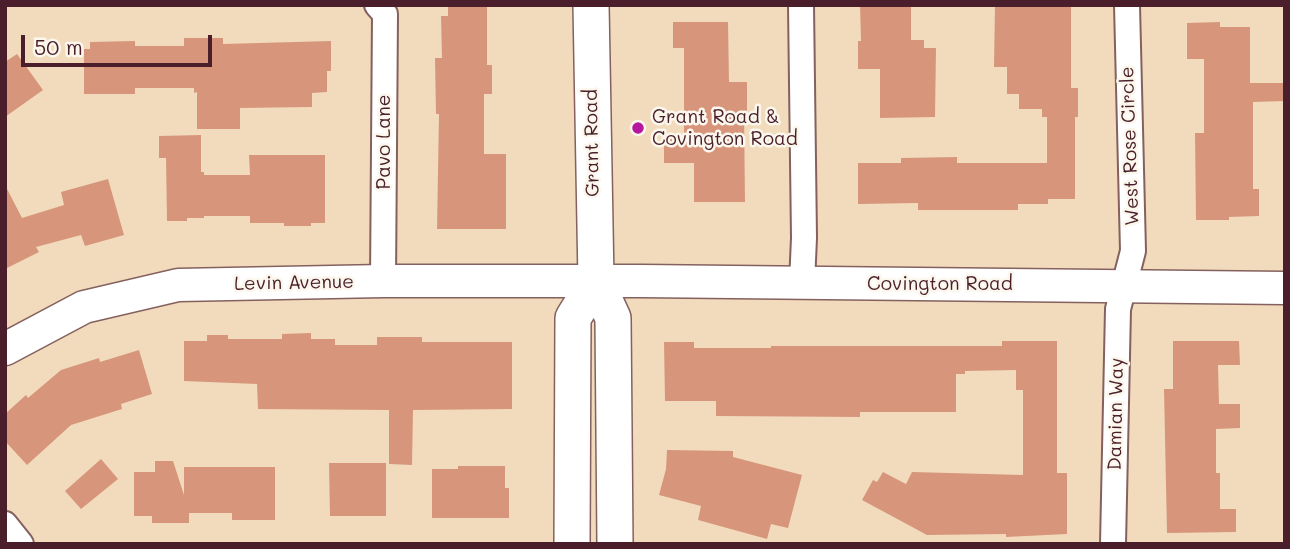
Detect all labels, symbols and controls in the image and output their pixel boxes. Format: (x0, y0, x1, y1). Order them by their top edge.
scale bar (24, 21, 215, 65)
text: 50 m (34, 33, 83, 60)
street label: West Rose Circle (1116, 66, 1144, 226)
street label: Grant Road (580, 89, 604, 197)
street label: Pavo Lane (373, 95, 395, 189)
place label: Grant Road & Covington Road (652, 106, 798, 150)
marker: Grant Road & Covington Road (630, 120, 646, 136)
street label: Levin Avenue (234, 271, 354, 295)
street label: Covington Road (867, 273, 1013, 295)
street label: Damian Way (1104, 357, 1128, 471)

